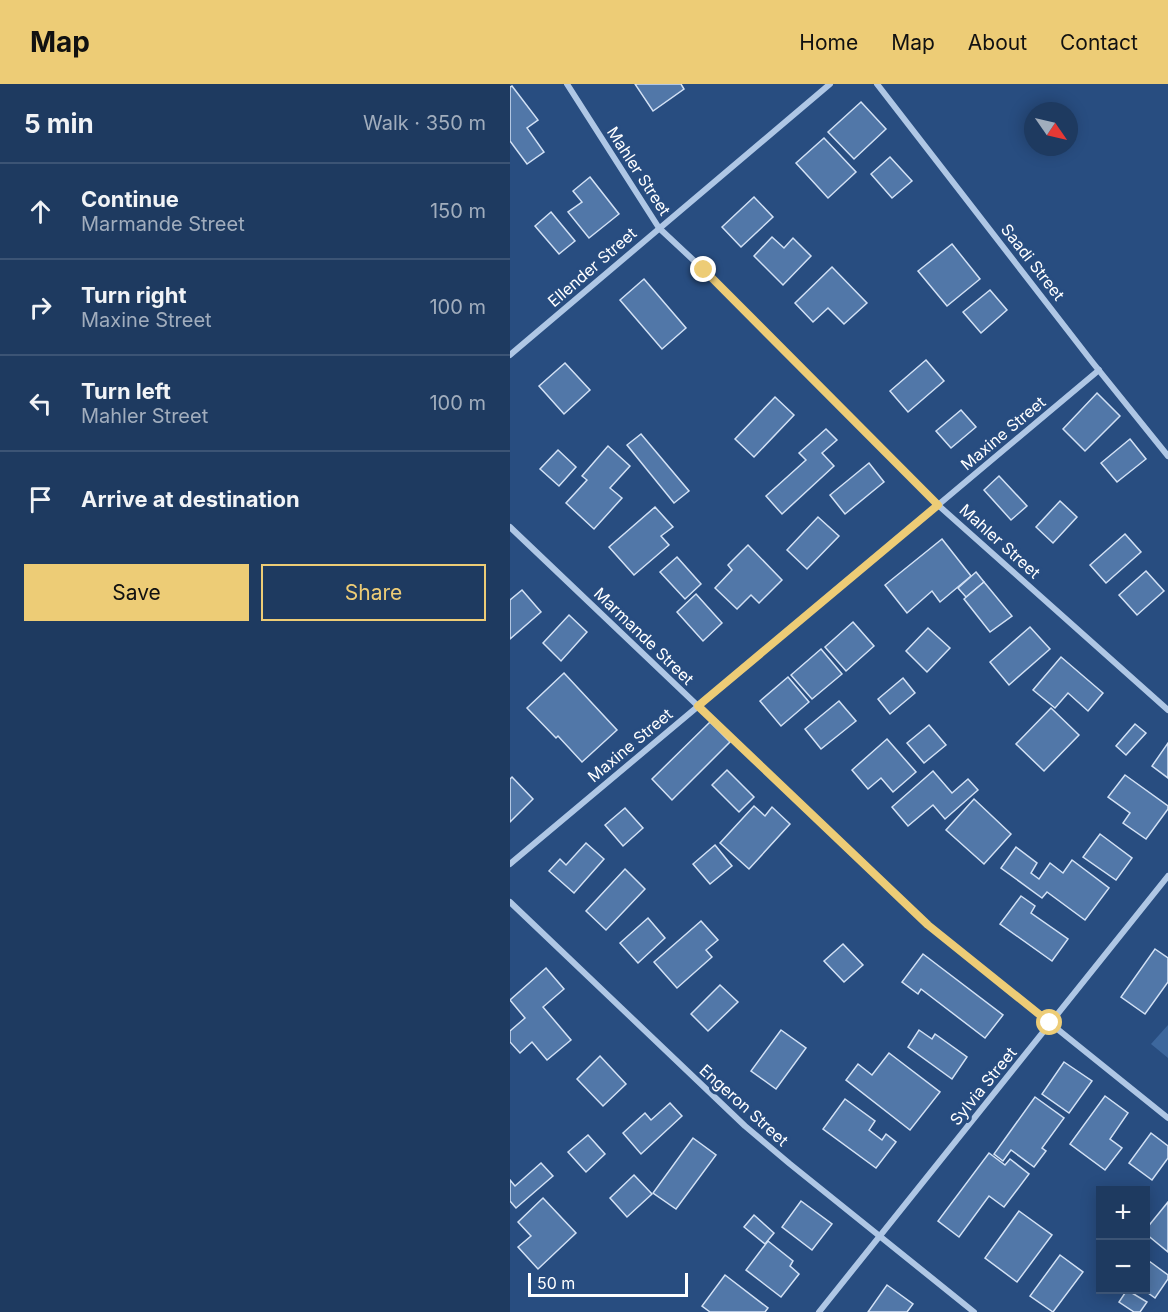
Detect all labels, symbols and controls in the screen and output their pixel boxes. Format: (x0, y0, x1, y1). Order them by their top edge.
text: Map (30, 25, 90, 59)
text: Home (799, 30, 858, 55)
text: Map (891, 30, 935, 55)
text: About (968, 30, 1027, 55)
text: Contact (1060, 30, 1138, 55)
north arrow (1024, 102, 1078, 156)
text: 5 min (24, 108, 94, 139)
text: Walk · 350 m (363, 111, 486, 135)
street label: Mahler Street (603, 123, 675, 219)
text: Continue (81, 186, 179, 212)
icon: ahead (24, 195, 57, 228)
text: 150 m (430, 199, 486, 223)
text: Marmande Street (81, 212, 245, 236)
street label: Saadi Street (997, 220, 1069, 304)
street label: Ellender Street (544, 223, 640, 311)
route end (690, 256, 716, 282)
text: Turn right (81, 282, 187, 308)
icon: right (24, 291, 57, 324)
text: 100 m (429, 295, 486, 319)
text: Maxine Street (81, 308, 212, 332)
text: Turn left (81, 378, 171, 404)
icon: left (24, 387, 57, 420)
text: 100 m (429, 391, 486, 415)
street label: Maxine Street (957, 392, 1049, 474)
text: Mahler Street (81, 404, 208, 428)
icon: arrive (24, 483, 57, 516)
text: Arrive at destination (81, 486, 300, 512)
street label: Mahler Street (955, 500, 1045, 582)
button: Save (24, 564, 249, 621)
button: Share (261, 564, 486, 621)
street label: Marmande Street (590, 583, 698, 689)
street label: Maxine Street (584, 704, 676, 786)
route start (1036, 1009, 1062, 1035)
street label: Sylvia Street (945, 1043, 1021, 1129)
street label: Engeron Street (695, 1060, 793, 1150)
map controls (1096, 1186, 1150, 1294)
button: + (1096, 1186, 1150, 1240)
button: − (1096, 1240, 1150, 1294)
scale bar (528, 1270, 688, 1298)
text: 50 m (537, 1273, 575, 1293)

